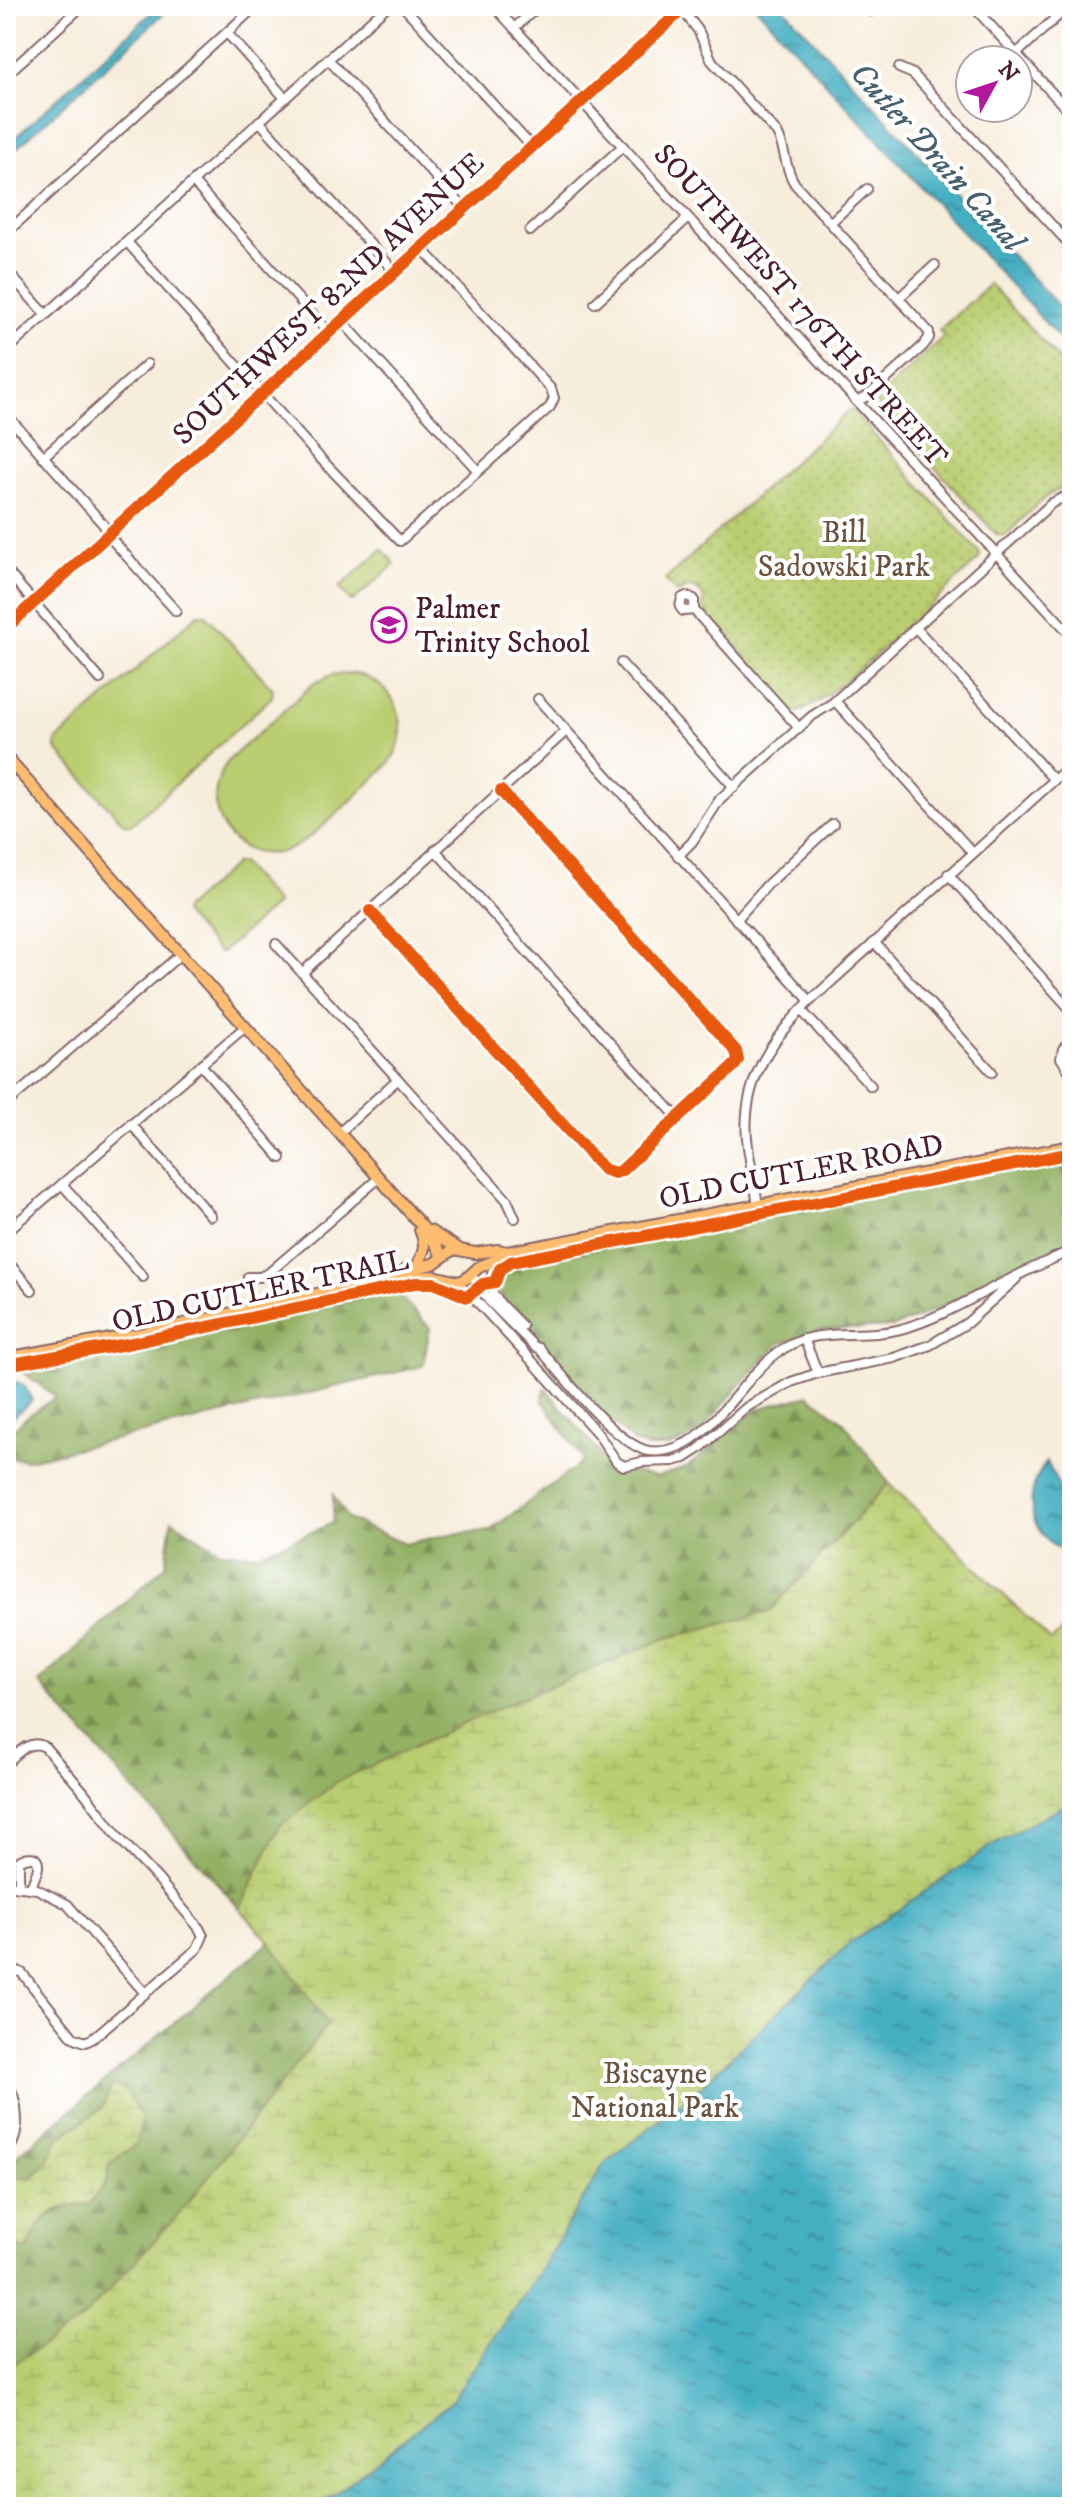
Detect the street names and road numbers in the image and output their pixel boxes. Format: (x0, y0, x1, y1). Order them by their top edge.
street label: SOUTHWEST 176TH STREET (645, 137, 955, 475)
street label: SOUTHWEST 82ND AVENUE (166, 145, 492, 453)
street label: OLD CUTLER ROAD (656, 1127, 946, 1218)
street label: OLD CUTLER TRAIL (109, 1242, 412, 1341)

